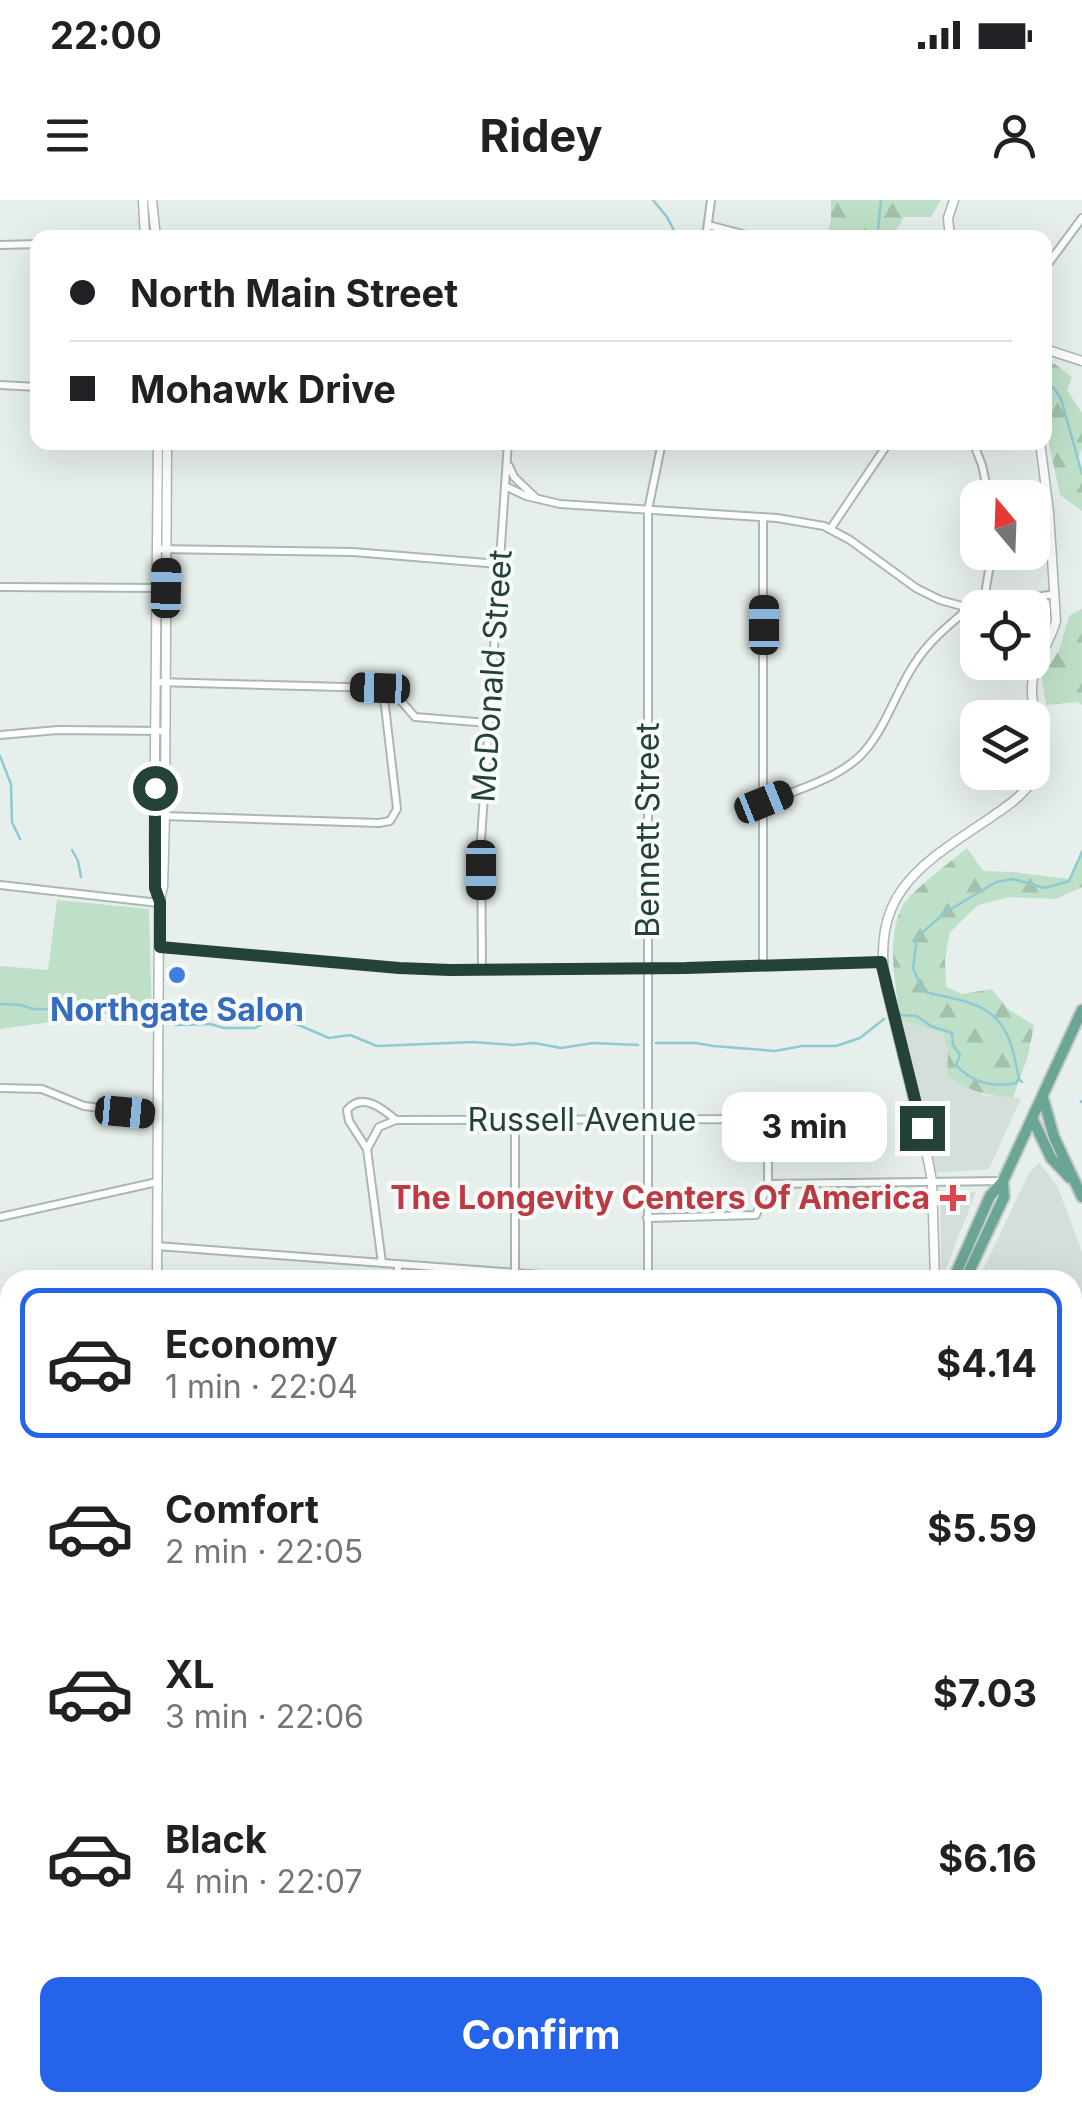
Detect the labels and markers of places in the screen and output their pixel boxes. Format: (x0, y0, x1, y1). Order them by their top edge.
marker: Northgate Salon (166, 964, 188, 986)
place label: Northgate Salon (50, 990, 304, 1029)
place label: The Longevity Centers Of America (390, 1178, 930, 1217)
marker: The Longevity Centers Of America (940, 1185, 966, 1211)

